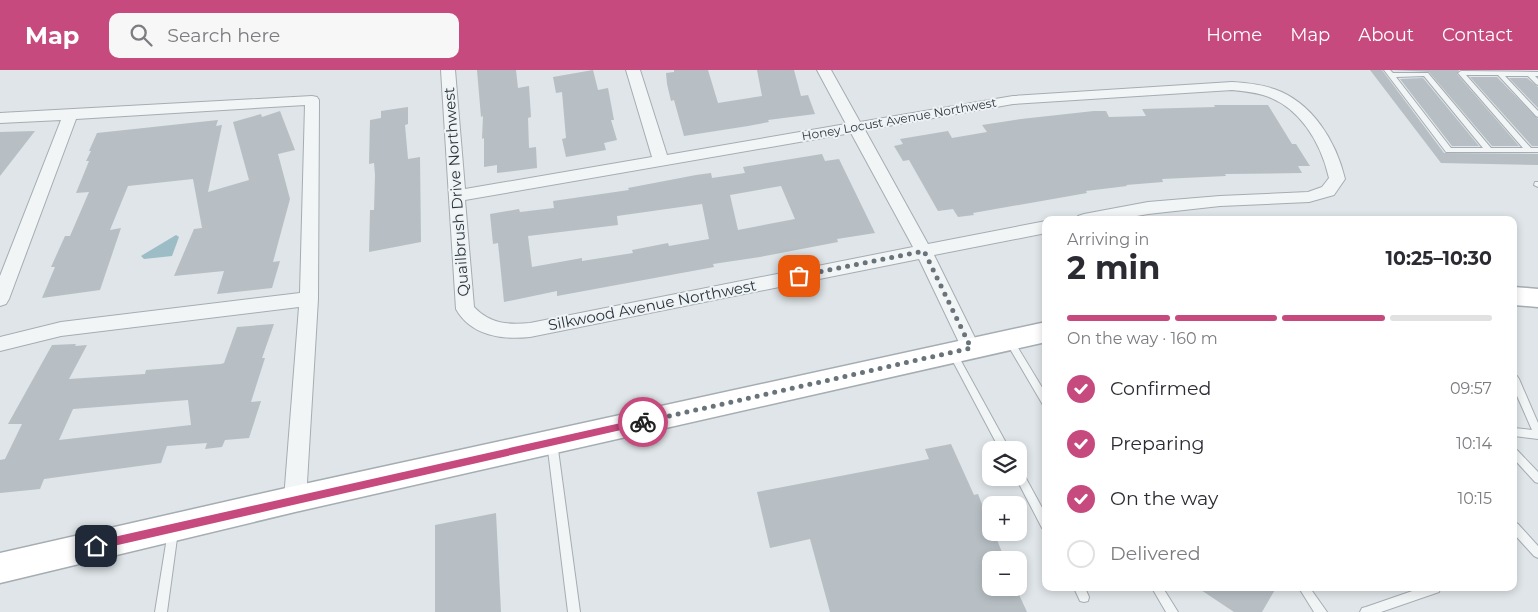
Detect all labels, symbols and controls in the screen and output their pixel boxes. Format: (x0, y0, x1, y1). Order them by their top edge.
search box (109, 13, 459, 58)
text: Map (25, 21, 79, 50)
icon: search (127, 21, 155, 49)
text: Search here (167, 24, 280, 47)
text: Home (1206, 24, 1262, 46)
text: Map (1290, 24, 1330, 46)
text: About (1358, 24, 1414, 46)
text: Contact (1442, 24, 1513, 46)
street label: Quailbrush Drive Northwest (439, 87, 473, 297)
street label: Honey Locust Avenue Northwest (801, 94, 998, 144)
text: Arriving in (1067, 230, 1149, 249)
text: 10:25–10:30 (1386, 247, 1492, 270)
text: 2 min (1067, 248, 1160, 287)
pin (778, 255, 820, 297)
icon: bag (785, 262, 813, 290)
street label: Silkwood Avenue Northwest (546, 275, 758, 335)
text: On the way · 160 m (1067, 329, 1218, 348)
icon: check (1067, 375, 1095, 403)
text: Confirmed (1110, 377, 1211, 400)
text: 09:57 (1450, 379, 1492, 398)
courier (618, 397, 668, 447)
icon: bike (629, 408, 657, 436)
icon: check (1067, 430, 1095, 458)
text: Preparing (1110, 432, 1205, 455)
text: 10:14 (1456, 434, 1492, 453)
map controls (982, 441, 1027, 596)
button: layers (982, 441, 1027, 486)
icon: check (1067, 485, 1095, 513)
text: On the way (1110, 487, 1218, 510)
text: 10:15 (1457, 489, 1492, 508)
button: + (982, 496, 1027, 541)
pin (75, 525, 117, 567)
icon: home (82, 532, 110, 560)
text: Delivered (1110, 542, 1201, 565)
button: − (982, 551, 1027, 596)

